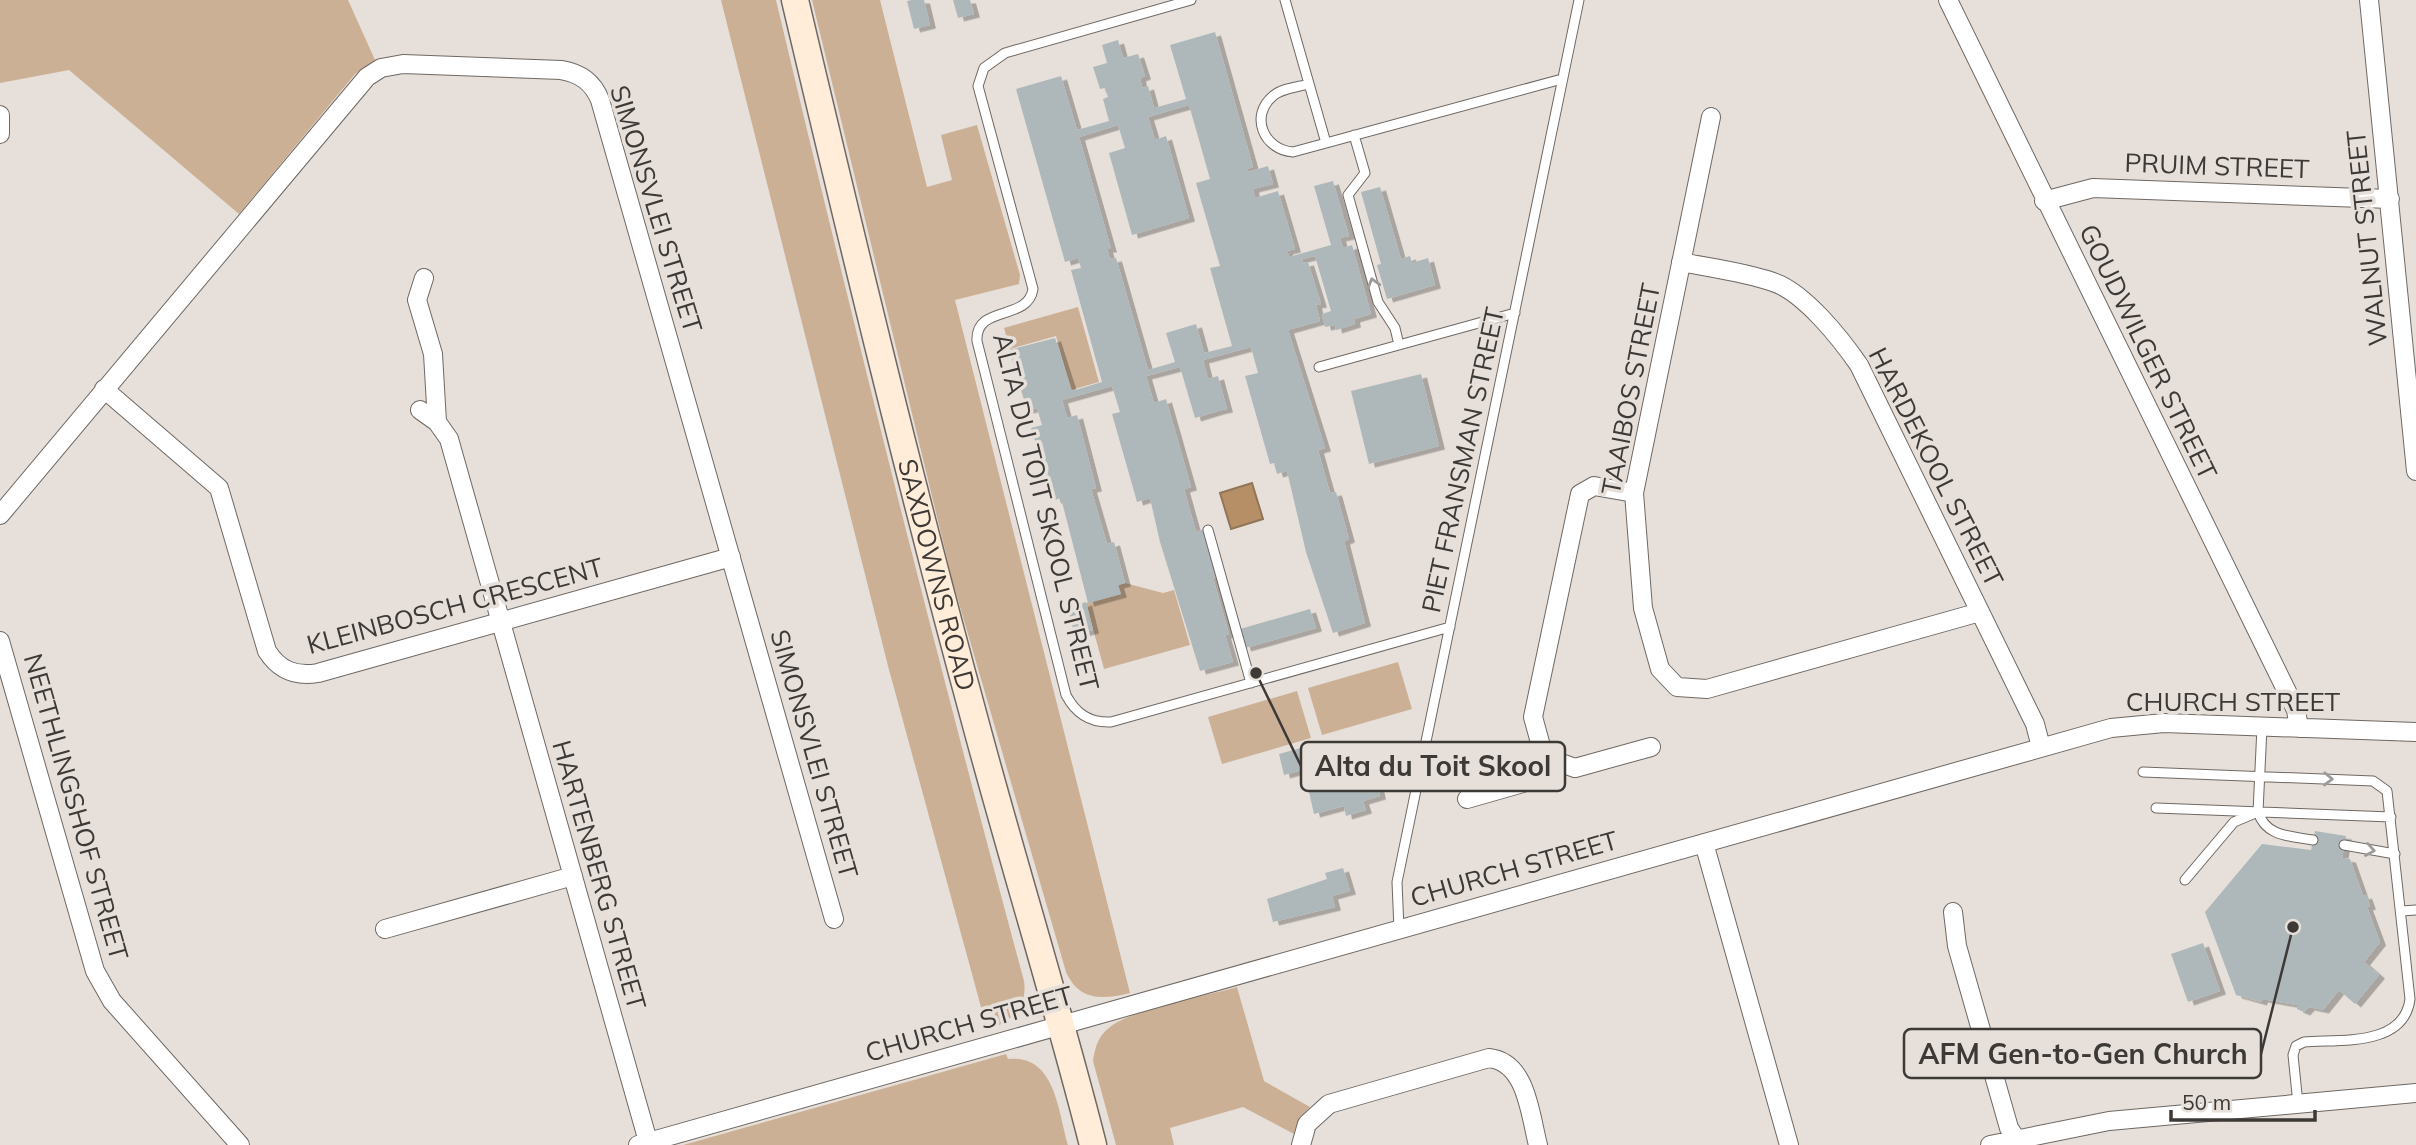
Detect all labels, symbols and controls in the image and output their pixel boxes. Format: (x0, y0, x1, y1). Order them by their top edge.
street label: SIMONSVLEI STREET (603, 81, 710, 337)
street label: WALNUT STREET (2339, 128, 2394, 348)
street label: PRUIM STREET (2124, 146, 2310, 185)
street label: GOUDWILGER STREET (2072, 219, 2225, 485)
one-way arrow (1367, 277, 1381, 289)
street label: TAAIBOS STREET (1594, 280, 1667, 498)
street label: PIET FRANSMAN STREET (1414, 304, 1511, 616)
street label: ALTA DU TOIT SKOOL STREET (986, 330, 1107, 694)
street label: HARDEKOOL STREET (1862, 342, 2011, 592)
street label: SAXDOWNS ROAD (891, 455, 983, 694)
street label: KLEINBOSCH CRESCENT (303, 550, 607, 661)
street label: SIMONSVLEI STREET (763, 626, 866, 882)
street label: NEETHLINGSHOF STREET (17, 650, 136, 964)
street label: CHURCH STREET (2126, 685, 2341, 718)
street label: HARTENBERG STREET (545, 736, 654, 1014)
callout: Alta du Toit Skool (1301, 742, 1565, 791)
text: Alta du Toit Skool (1315, 748, 1551, 783)
one-way arrow (2323, 771, 2334, 786)
street label: CHURCH STREET (1406, 823, 1622, 914)
one-way arrow (2363, 841, 2375, 856)
street label: CHURCH STREET (861, 978, 1077, 1069)
callout: AFM Gen-to-Gen Church (1904, 1029, 2261, 1078)
text: AFM Gen-to-Gen Church (1918, 1036, 2248, 1071)
scale bar (2171, 1078, 2314, 1122)
text: 50 m (2182, 1089, 2231, 1115)

